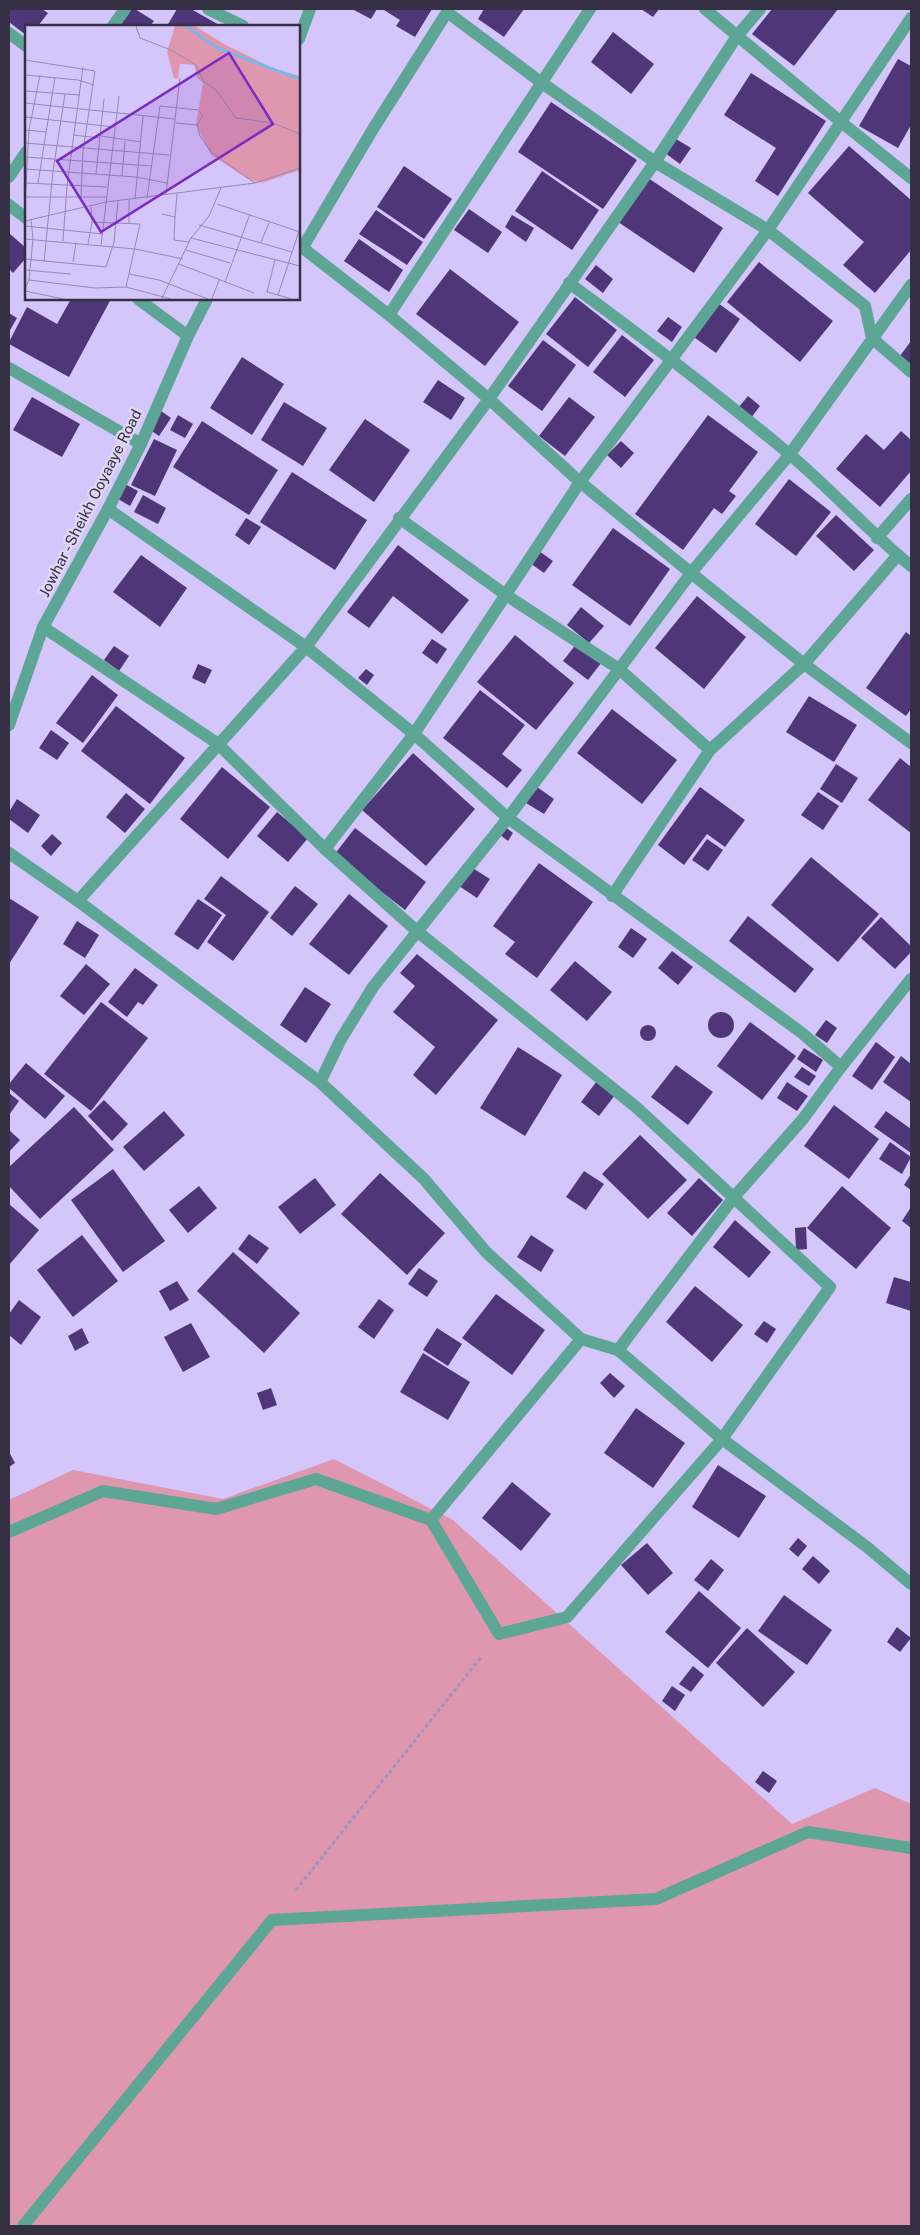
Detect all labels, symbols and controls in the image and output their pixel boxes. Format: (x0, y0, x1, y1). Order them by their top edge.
inset map (25, 25, 300, 300)
street label: Jowhar - Sheikh Ooyaaye Road (35, 406, 145, 600)

